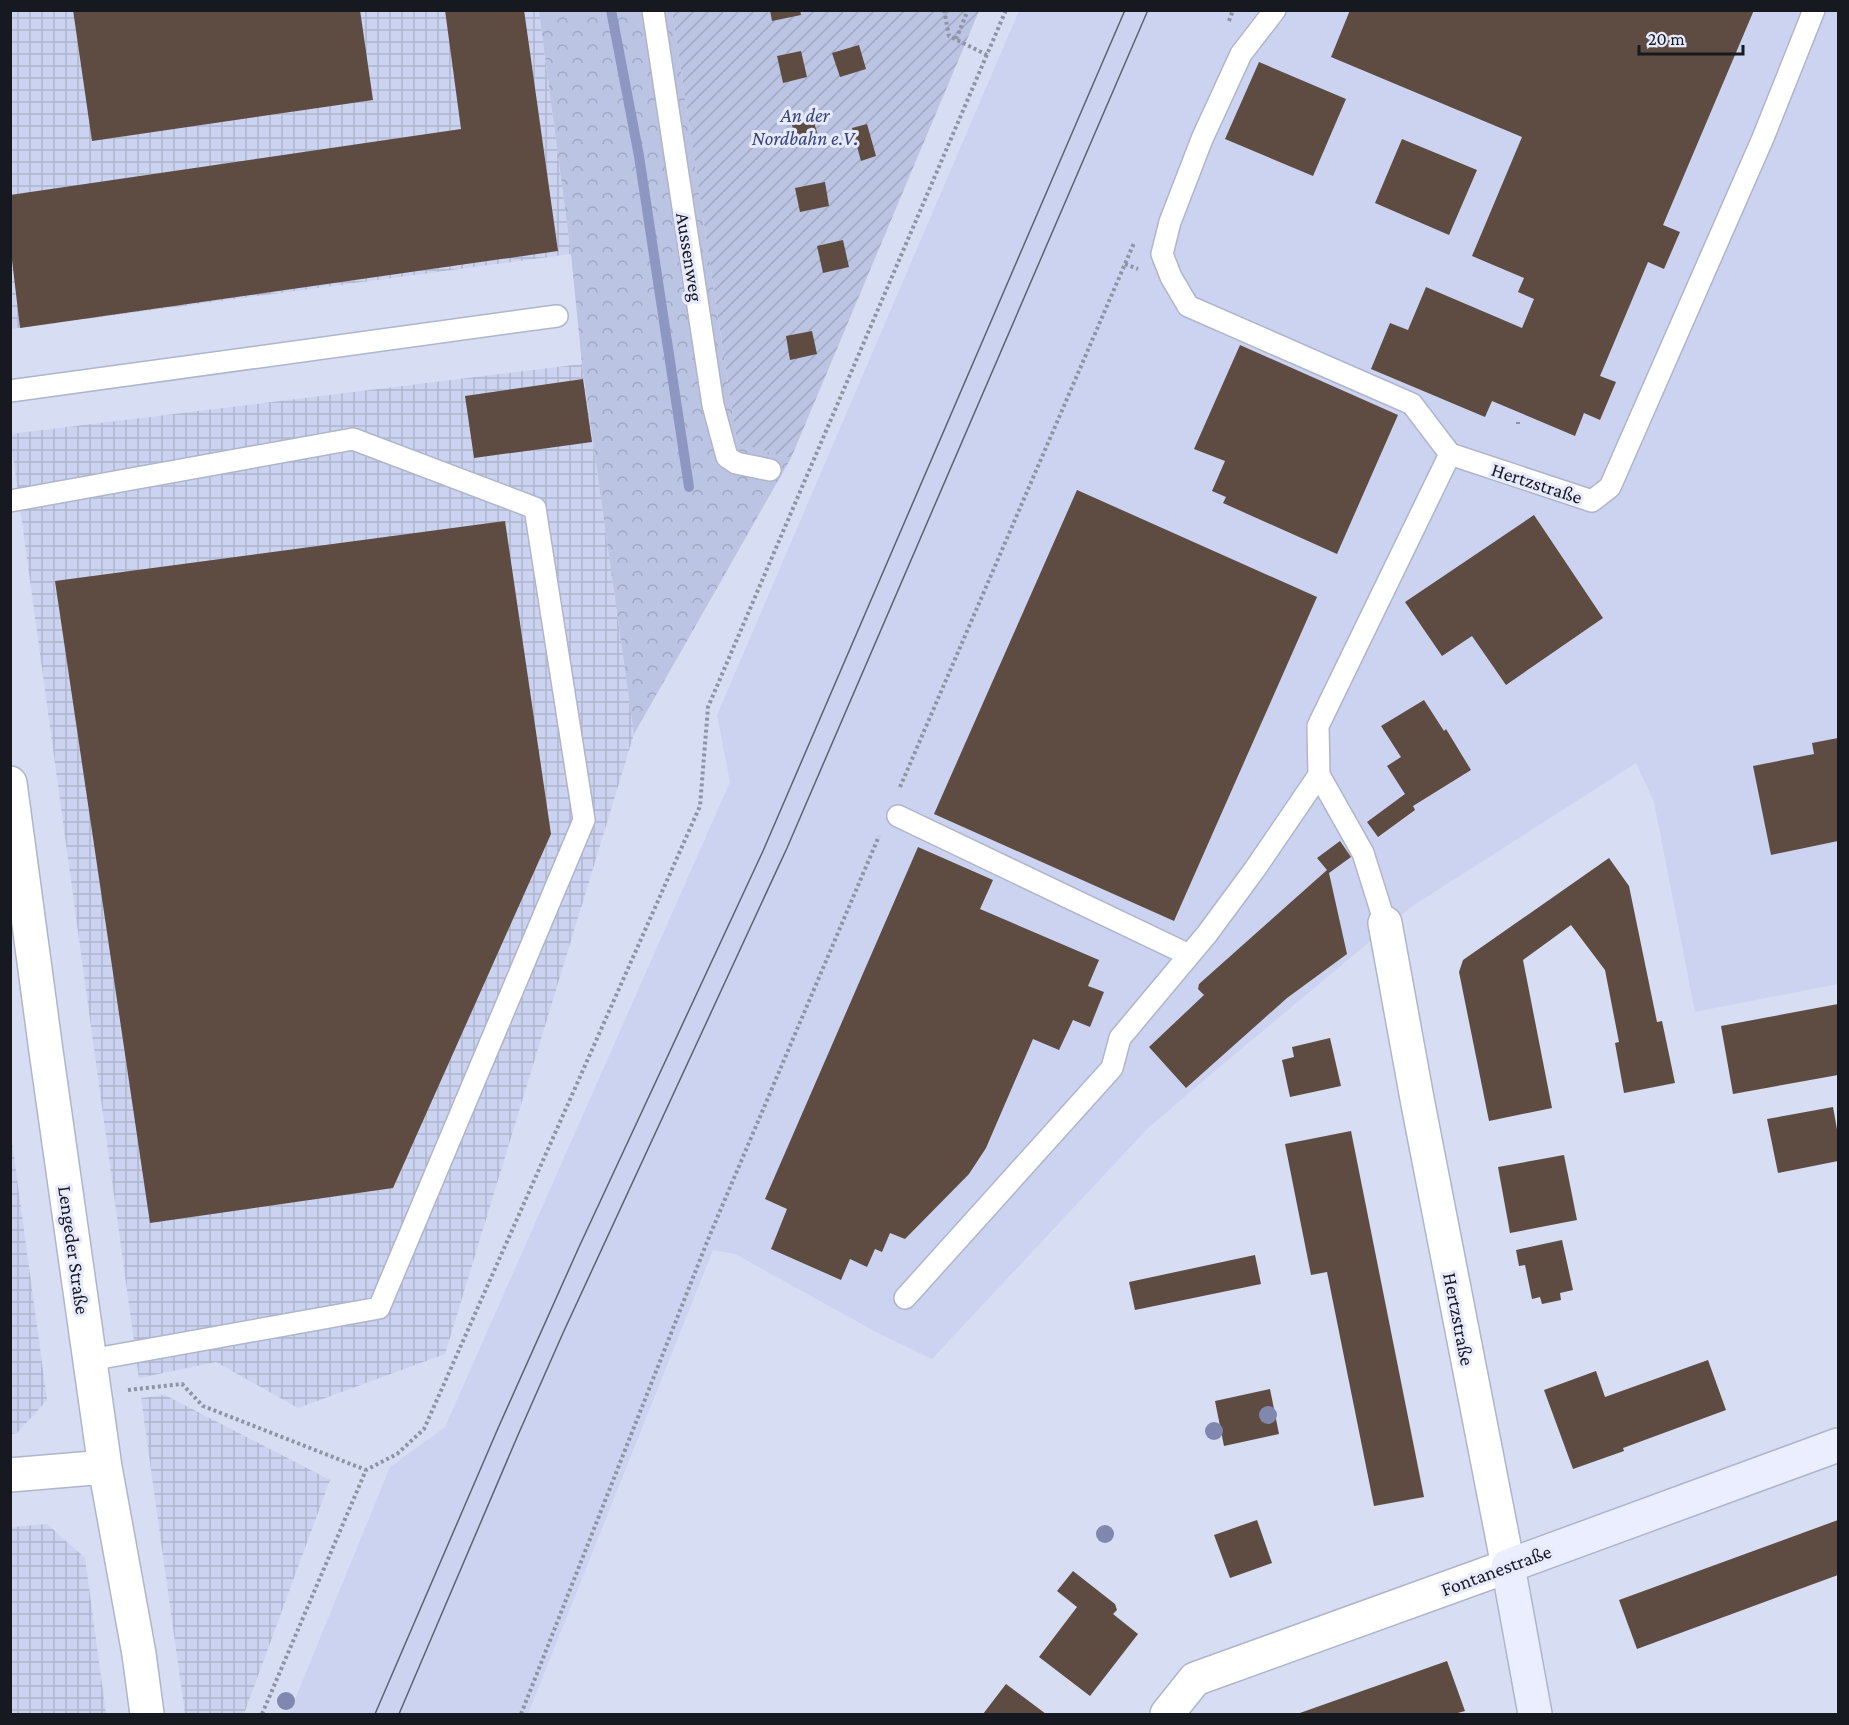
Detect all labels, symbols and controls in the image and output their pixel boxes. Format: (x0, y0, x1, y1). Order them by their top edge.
scale bar (1639, 18, 1742, 56)
text: 20 m (1648, 29, 1685, 49)
park label: An der Nordbahn e.V. (752, 104, 858, 149)
street label: Aussenweg (671, 211, 708, 304)
street label: Hertzstraße (1489, 458, 1585, 508)
street label: Lengeder Straße (53, 1184, 94, 1316)
street label: Hertzstraße (1439, 1271, 1479, 1368)
street label: Fontanestraße (1438, 1540, 1554, 1600)

